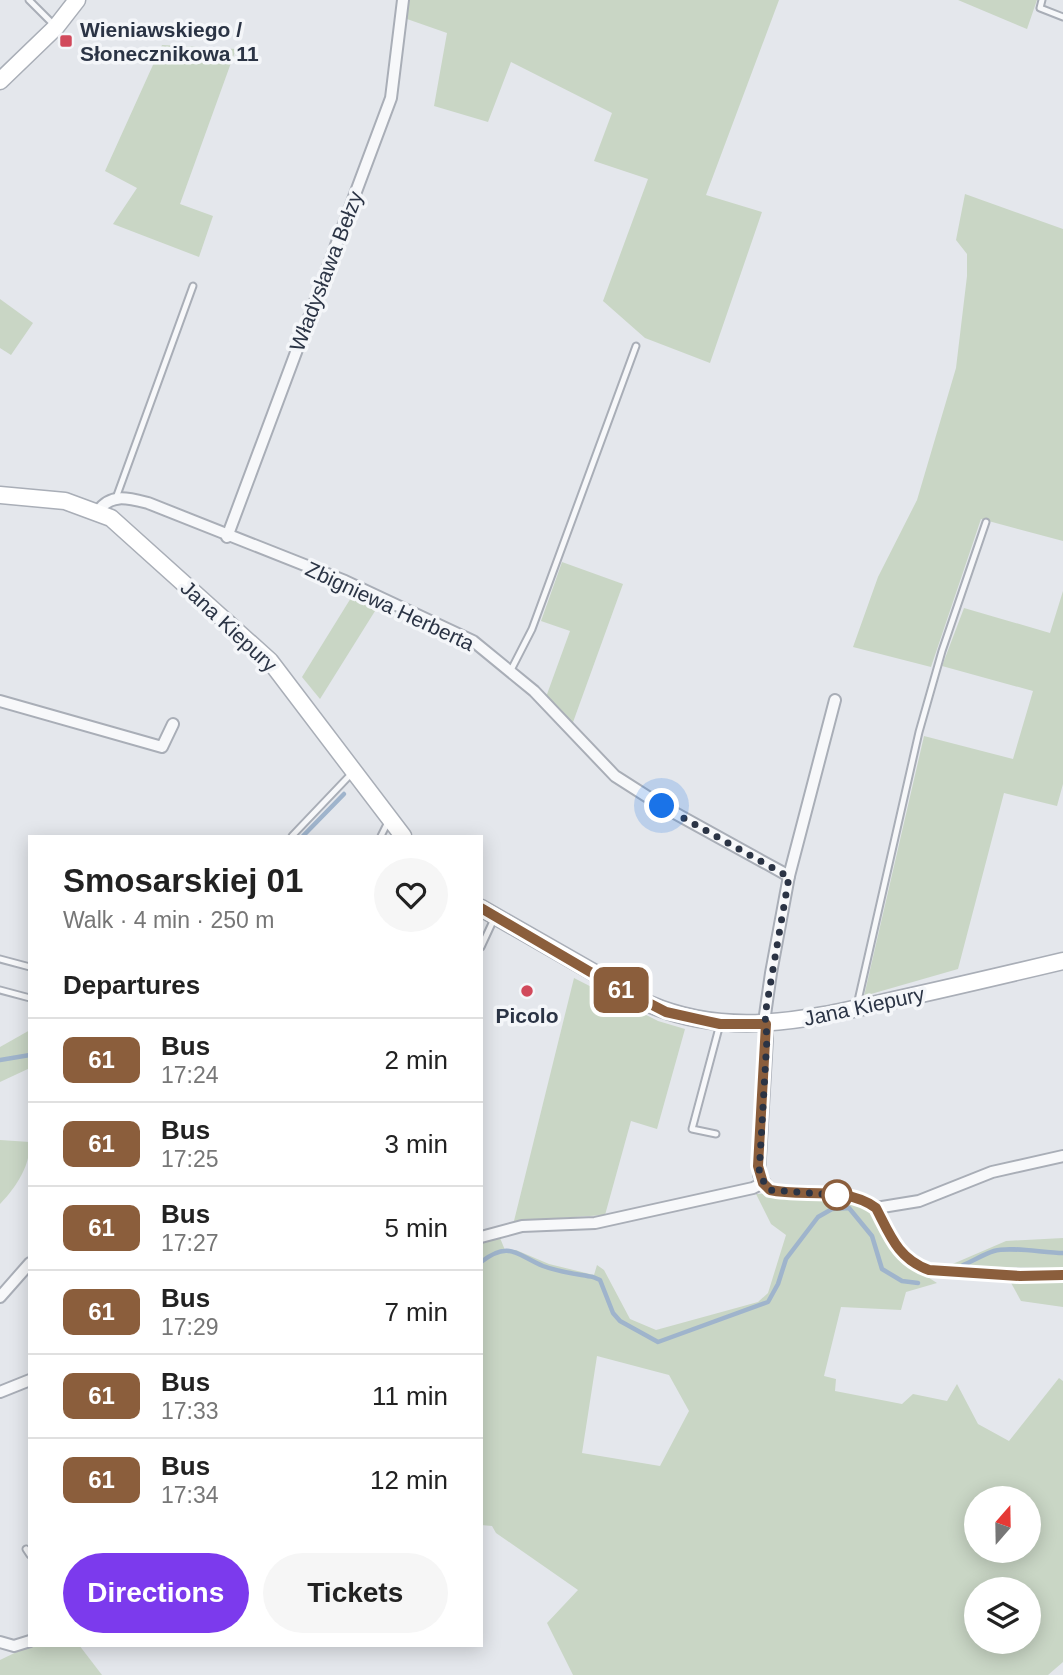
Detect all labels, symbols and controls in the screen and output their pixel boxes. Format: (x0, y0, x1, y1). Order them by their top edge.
place label: Wieniawskiego / Słonecznikowa 11 (80, 18, 259, 65)
marker: Wieniawskiego / Słonecznikowa 11 (58, 33, 74, 49)
street label: Władysława Bełzy (285, 187, 367, 354)
street label: Zbigniewa Herberta (302, 557, 478, 655)
street label: Jana Kiepury (176, 576, 282, 677)
your location (644, 788, 679, 823)
button: heart (374, 858, 448, 932)
text: Smosarskiej 01 (63, 862, 303, 899)
text: Walk · 4 min · 250 m (63, 907, 274, 933)
line badge: 61 (590, 967, 652, 1013)
text: Departures (63, 970, 200, 1000)
text: 61 (608, 976, 634, 1003)
street label: Jana Kiepury (802, 982, 927, 1030)
marker: Picolo (519, 983, 535, 999)
place label: Picolo (495, 1004, 559, 1027)
text: Bus (161, 1031, 210, 1061)
text: 2 min (384, 1045, 448, 1075)
text: 61 (88, 1046, 115, 1073)
text: 17:24 (161, 1062, 219, 1088)
text: Bus (161, 1115, 210, 1145)
text: 3 min (384, 1129, 448, 1159)
text: 61 (88, 1130, 115, 1157)
text: 17:25 (161, 1146, 219, 1172)
unlabelled marker (822, 1180, 852, 1210)
text: Bus (161, 1199, 210, 1229)
text: 5 min (384, 1213, 448, 1243)
text: 61 (88, 1214, 115, 1241)
text: 17:27 (161, 1230, 219, 1256)
text: Bus (161, 1283, 210, 1313)
text: 7 min (384, 1297, 448, 1327)
text: 61 (88, 1298, 115, 1325)
text: 17:29 (161, 1314, 219, 1340)
text: Bus (161, 1367, 210, 1397)
text: 11 min (372, 1381, 448, 1411)
text: 61 (88, 1382, 115, 1409)
text: 17:33 (161, 1398, 219, 1424)
text: Bus (161, 1451, 210, 1481)
text: 12 min (370, 1465, 448, 1495)
text: 61 (88, 1466, 115, 1493)
text: 17:34 (161, 1482, 219, 1508)
north arrow (964, 1486, 1041, 1563)
map controls (964, 1486, 1041, 1654)
button: Directions (63, 1553, 249, 1633)
button: Tickets (263, 1553, 448, 1633)
button: layers (964, 1577, 1041, 1654)

